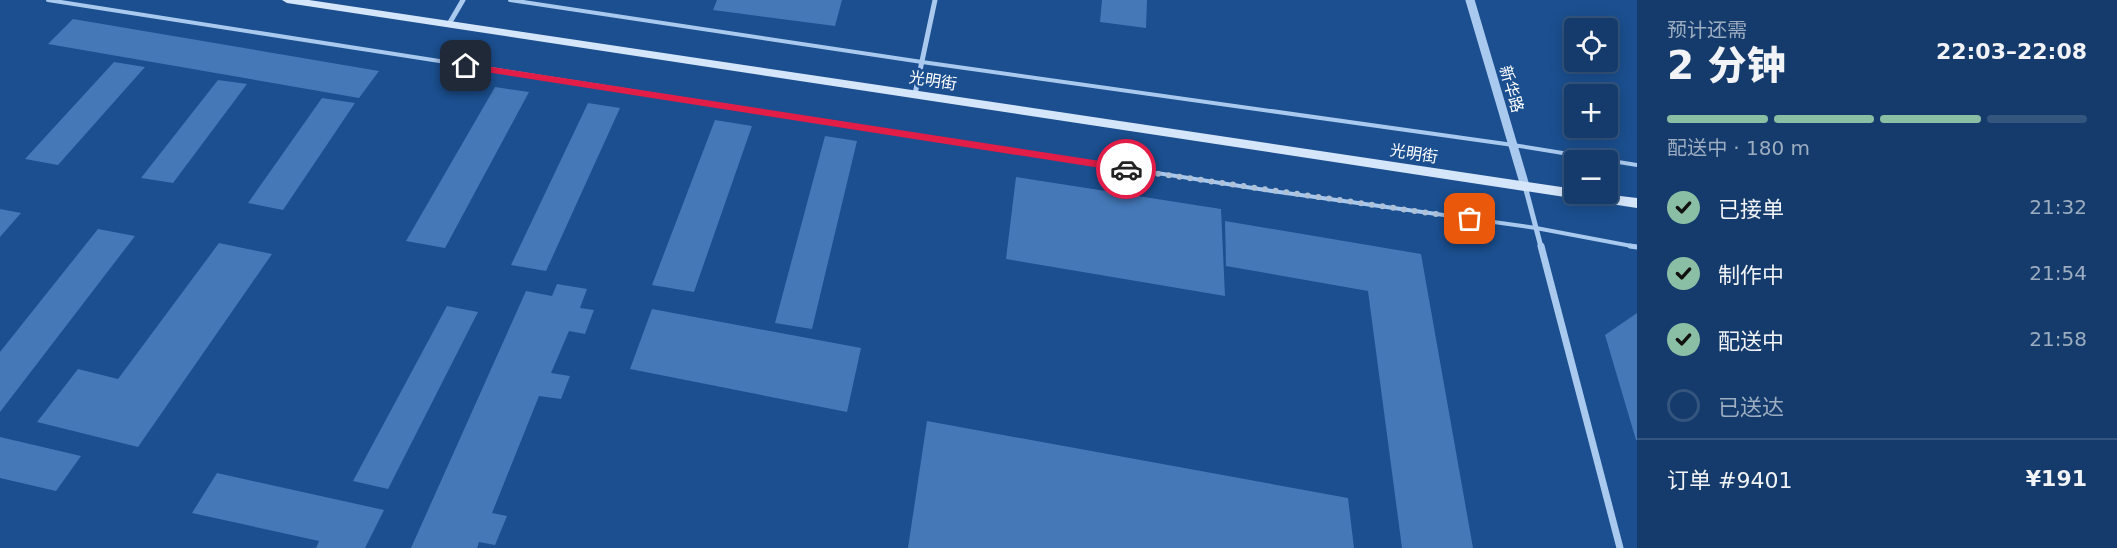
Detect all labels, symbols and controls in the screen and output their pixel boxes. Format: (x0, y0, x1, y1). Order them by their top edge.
map controls (1564, 18, 1618, 204)
button: locate (1564, 18, 1618, 72)
text: 预计还需 (1667, 18, 1747, 42)
text: 22:03–22:08 (1936, 39, 2087, 64)
pin (440, 40, 491, 91)
text: 2 分钟 (1667, 43, 1786, 88)
icon: home (449, 49, 482, 82)
street label: 新华路 (1496, 63, 1527, 115)
street label: 光明街 (908, 67, 958, 94)
button: + (1564, 84, 1618, 138)
text: 配送中 · 180 m (1667, 136, 1810, 160)
courier (1096, 139, 1156, 199)
street label: 光明街 (1389, 140, 1439, 167)
button: − (1564, 150, 1618, 204)
icon: car (1110, 153, 1143, 186)
icon: check (1667, 191, 1700, 224)
pin (1444, 193, 1495, 244)
text: 21:32 (2029, 195, 2087, 219)
text: 已接单 (1718, 197, 1784, 222)
icon: bag (1453, 202, 1486, 235)
icon: check (1667, 257, 1700, 290)
text: 21:54 (2029, 261, 2087, 285)
text: 制作中 (1718, 263, 1784, 288)
icon: check (1667, 323, 1700, 356)
text: 21:58 (2029, 327, 2087, 351)
text: 配送中 (1718, 329, 1784, 354)
text: 已送达 (1718, 395, 1784, 420)
text: ¥191 (2026, 466, 2087, 491)
text: 订单 #9401 (1667, 468, 1792, 493)

